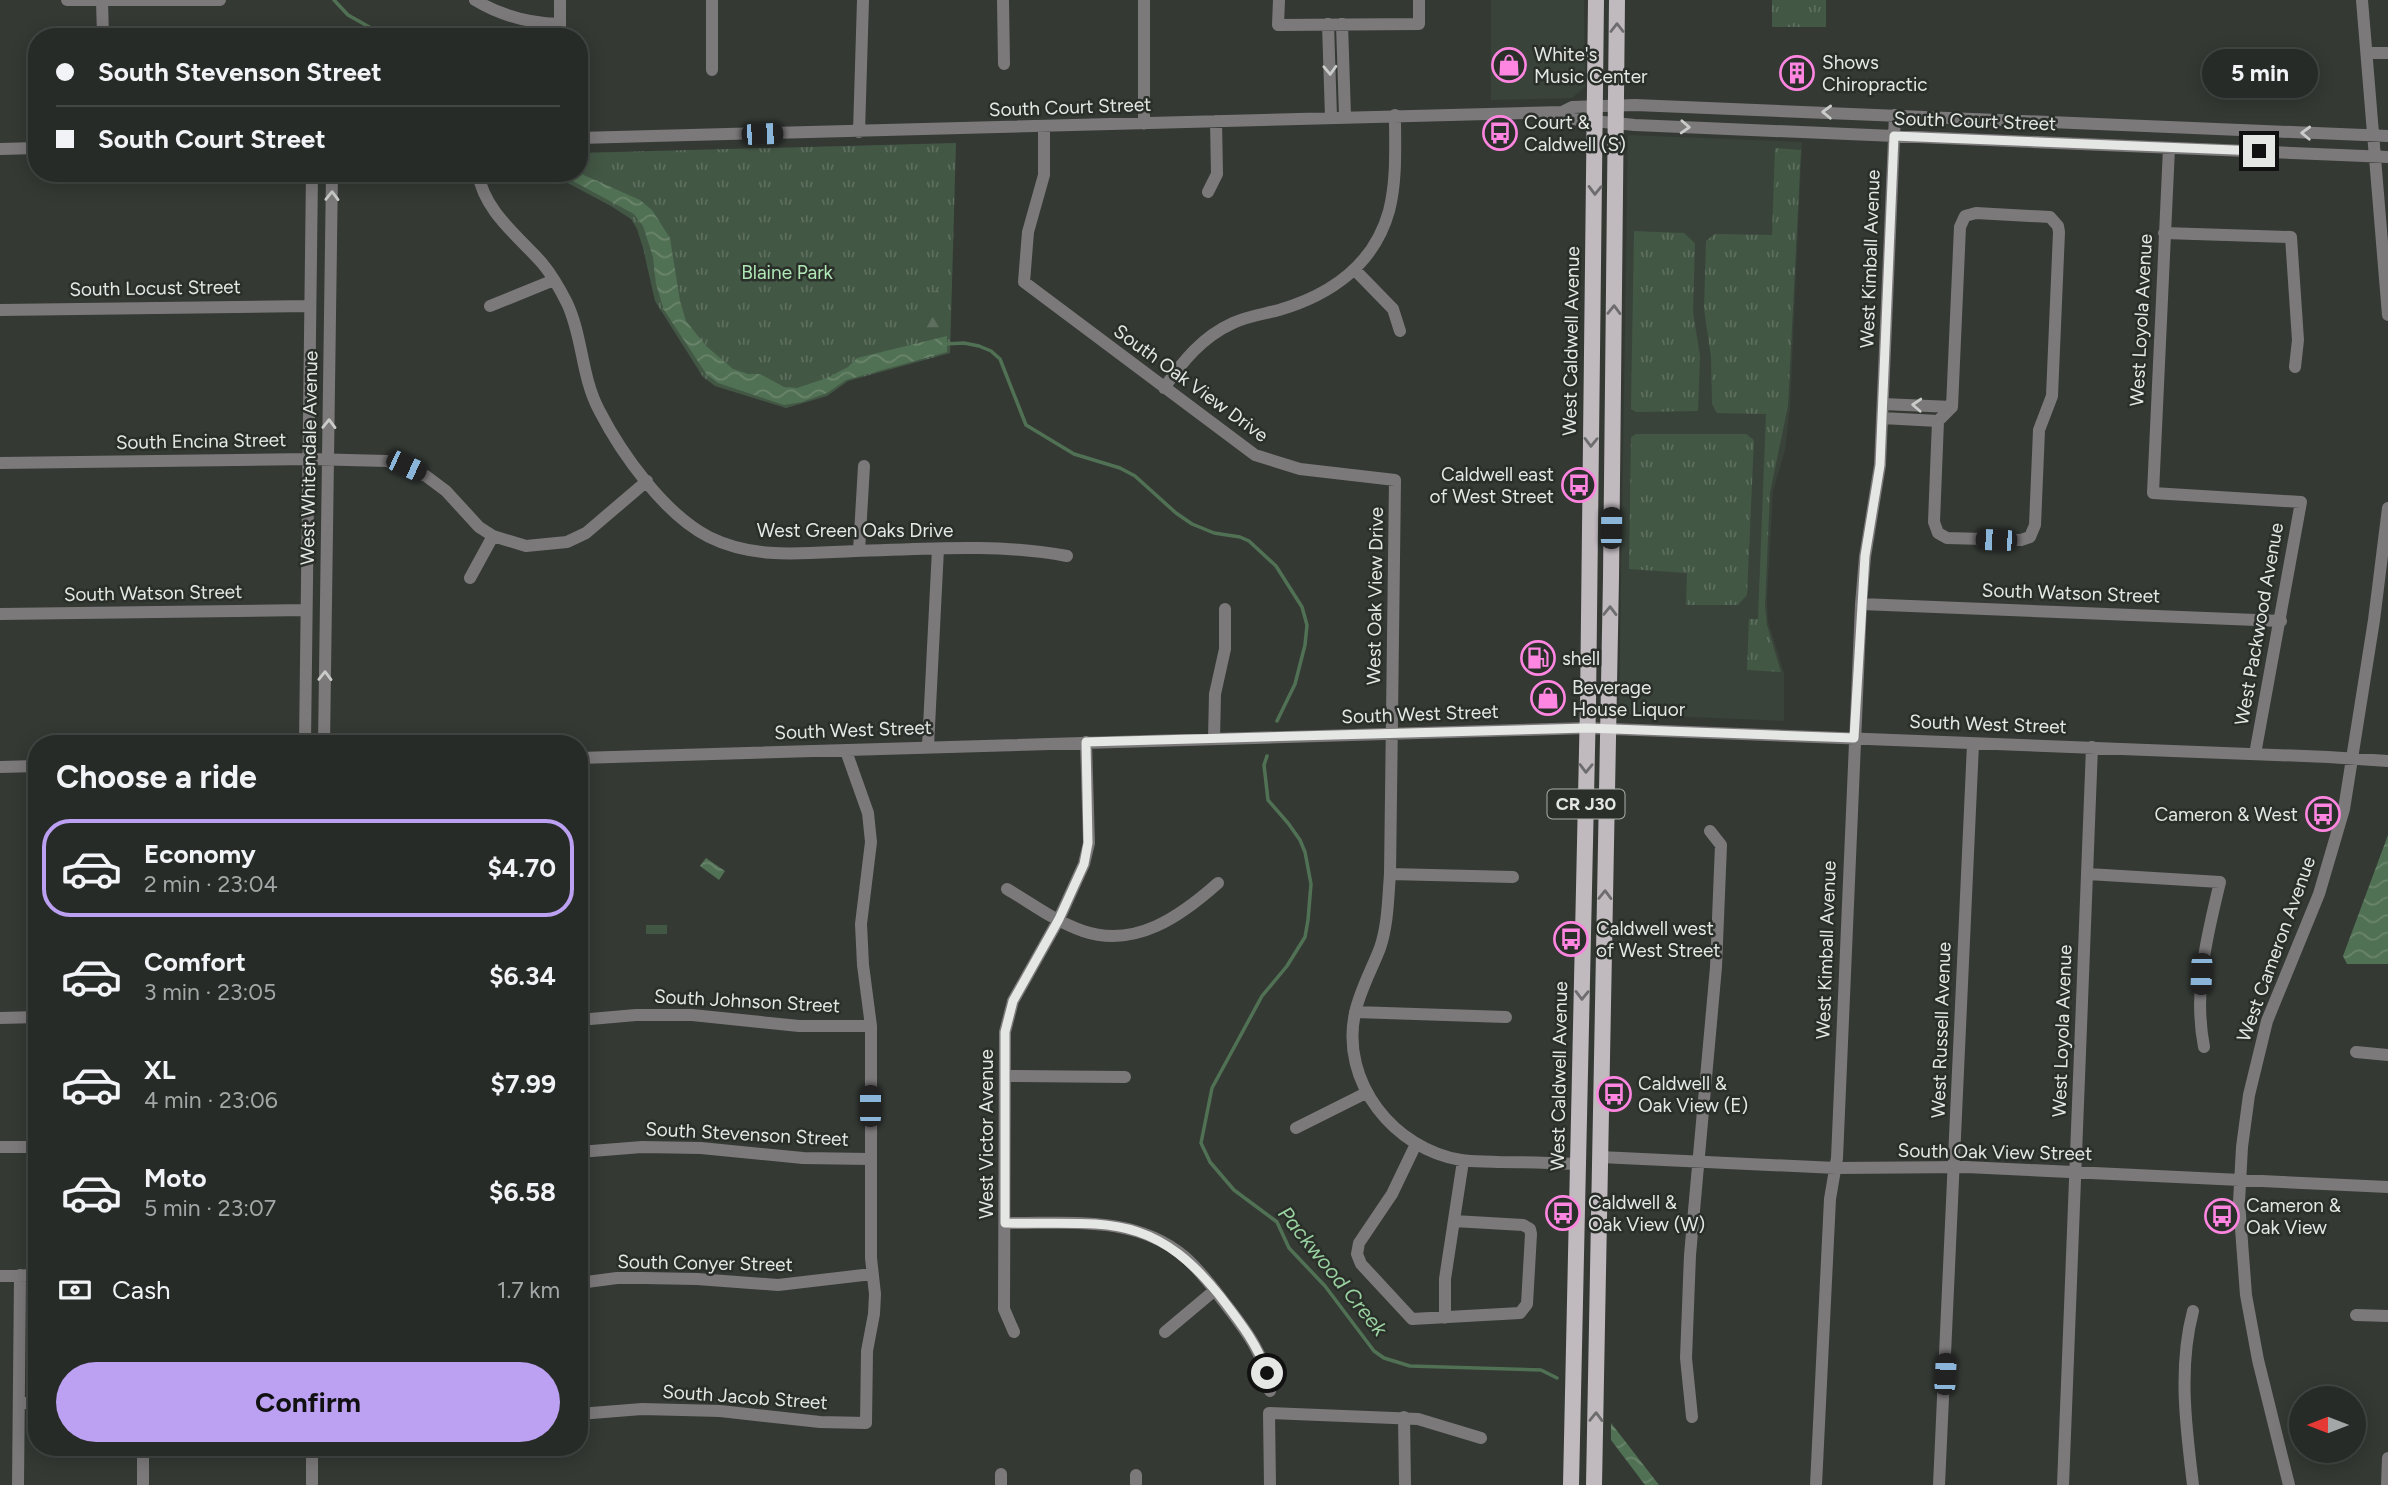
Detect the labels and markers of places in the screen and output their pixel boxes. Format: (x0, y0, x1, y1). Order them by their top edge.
place label: White's Music Center (1534, 43, 1648, 88)
shop icon: White's Music Center (1490, 46, 1528, 84)
place label: Shows Chiropractic (1822, 51, 1928, 96)
building icon: Shows Chiropractic (1778, 54, 1816, 92)
place label: Court & Caldwell (S) (1524, 111, 1626, 156)
bus stop icon: Court & Caldwell (S) (1481, 114, 1519, 152)
place label: Caldwell east of West Street (1430, 463, 1554, 508)
bus stop icon: Caldwell east of West Street (1560, 466, 1598, 504)
fuel station icon: shell (1519, 639, 1557, 677)
place label: shell (1562, 647, 1600, 670)
place label: Beverage House Liquor (1572, 676, 1686, 721)
shop icon: Beverage House Liquor (1529, 679, 1567, 717)
bus stop icon: Cameron & West (2304, 795, 2342, 833)
place label: Cameron & West (2155, 803, 2298, 826)
place label: Caldwell west of West Street (1596, 917, 1721, 962)
bus stop icon: Caldwell west of West Street (1552, 920, 1590, 958)
place label: Caldwell & Oak View (E) (1638, 1072, 1748, 1117)
bus stop icon: Caldwell & Oak View (E) (1595, 1075, 1633, 1113)
place label: Caldwell & Oak View (W) (1588, 1191, 1705, 1236)
bus stop icon: Caldwell & Oak View (W) (1544, 1194, 1582, 1232)
place label: Cameron & Oak View (2246, 1194, 2342, 1239)
bus stop icon: Cameron & Oak View (2203, 1197, 2241, 1235)

